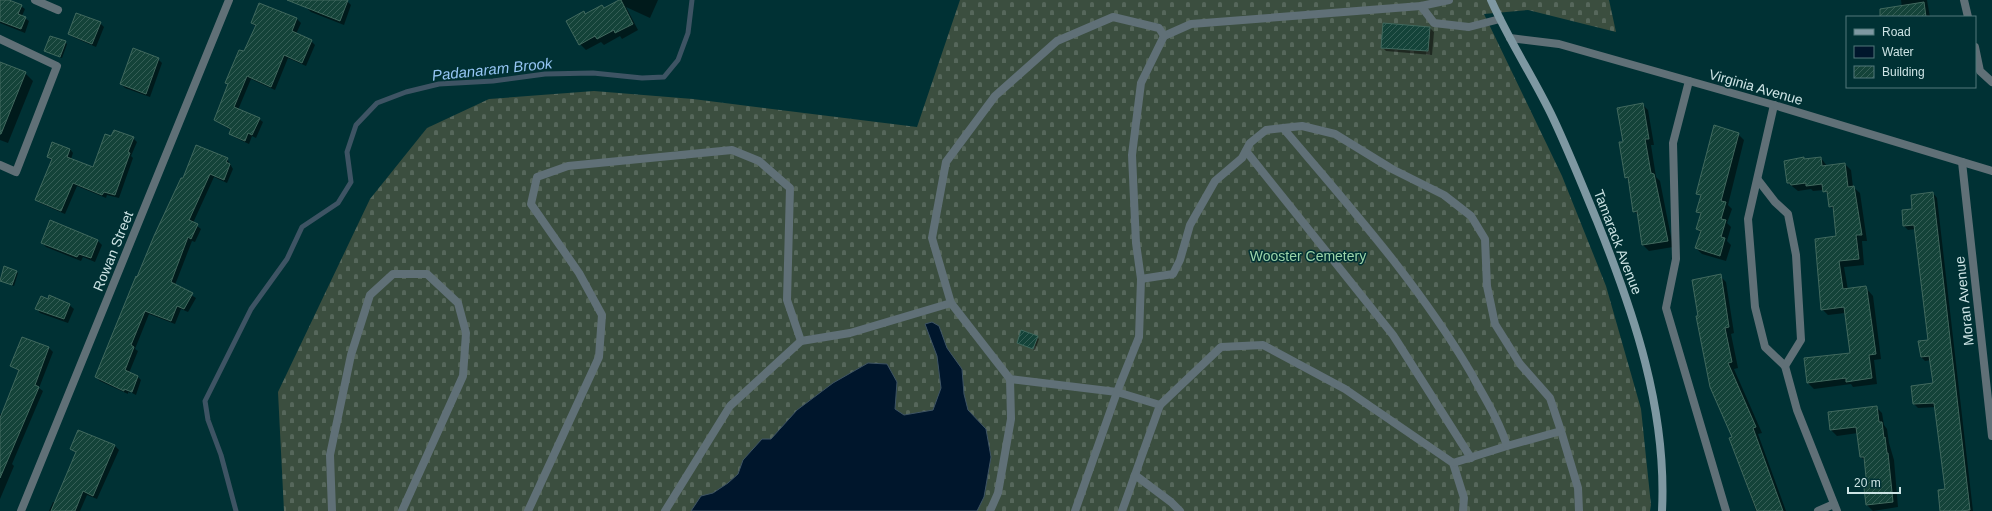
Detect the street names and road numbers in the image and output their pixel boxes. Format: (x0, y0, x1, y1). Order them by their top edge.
street label: Virginia Avenue (1707, 66, 1805, 108)
street label: Tamarack Avenue (1591, 187, 1645, 297)
street label: Rowan Street (90, 209, 136, 293)
street label: Moran Avenue (1951, 255, 1977, 347)

